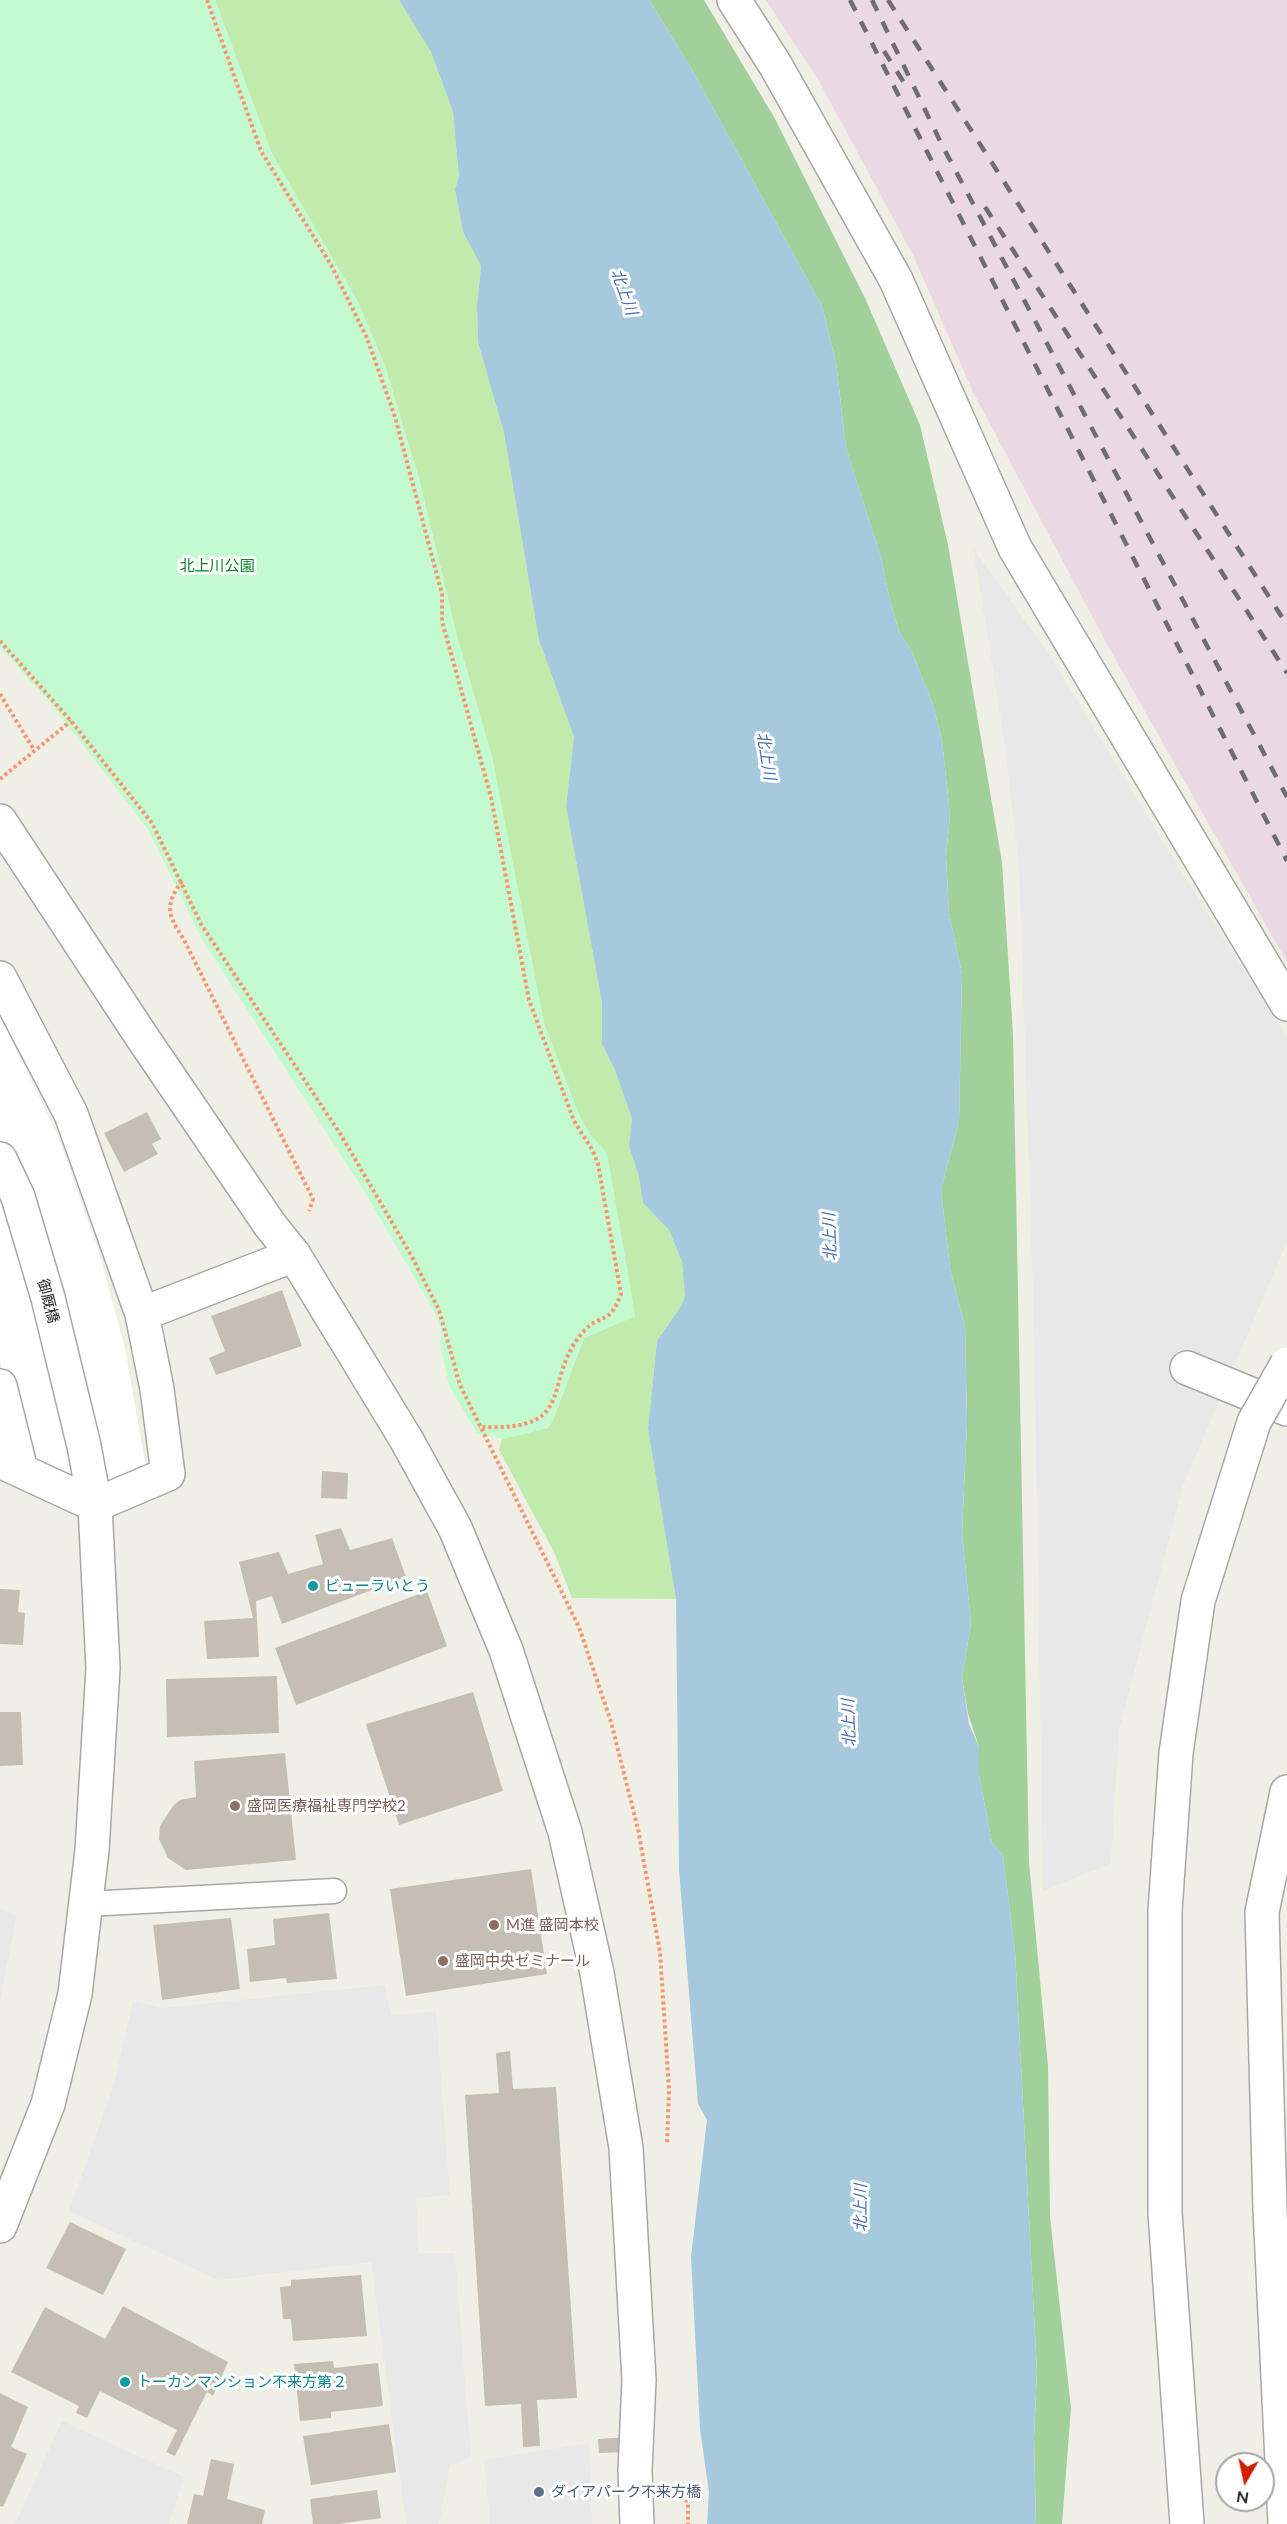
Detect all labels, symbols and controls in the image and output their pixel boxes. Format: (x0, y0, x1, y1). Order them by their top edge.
water label: 北上川 (607, 266, 641, 318)
park label: 北上川公園 (180, 557, 254, 575)
water label: 北上川 (753, 731, 779, 781)
water label: 北上川 (820, 1213, 840, 1261)
street label: 御厩橋 (33, 1277, 63, 1325)
place label: ビューラいとう (325, 1577, 430, 1595)
marker: ビューラいとう (306, 1579, 320, 1593)
water label: 北上川 (839, 1699, 859, 1747)
place label: 盛岡医療福祉専門学校2 (247, 1797, 406, 1815)
marker: 盛岡医療福祉専門学校2 (228, 1799, 242, 1813)
place label: M進 盛岡本校 (506, 1916, 599, 1934)
marker: M進 盛岡本校 (487, 1918, 501, 1932)
place label: 盛岡中央ゼミナール (455, 1952, 590, 1970)
marker: 盛岡中央ゼミナール (436, 1954, 450, 1968)
water label: 北上川 (851, 2184, 871, 2232)
place label: トーカンマンション不来方第２ (137, 2373, 347, 2391)
marker: トーカンマンション不来方第２ (118, 2375, 132, 2389)
north arrow (1215, 2452, 1275, 2512)
place label: ダイアパーク不来方橋 (551, 2483, 701, 2501)
marker: ダイアパーク不来方橋 (532, 2485, 546, 2499)
text: N (1235, 2488, 1250, 2509)

